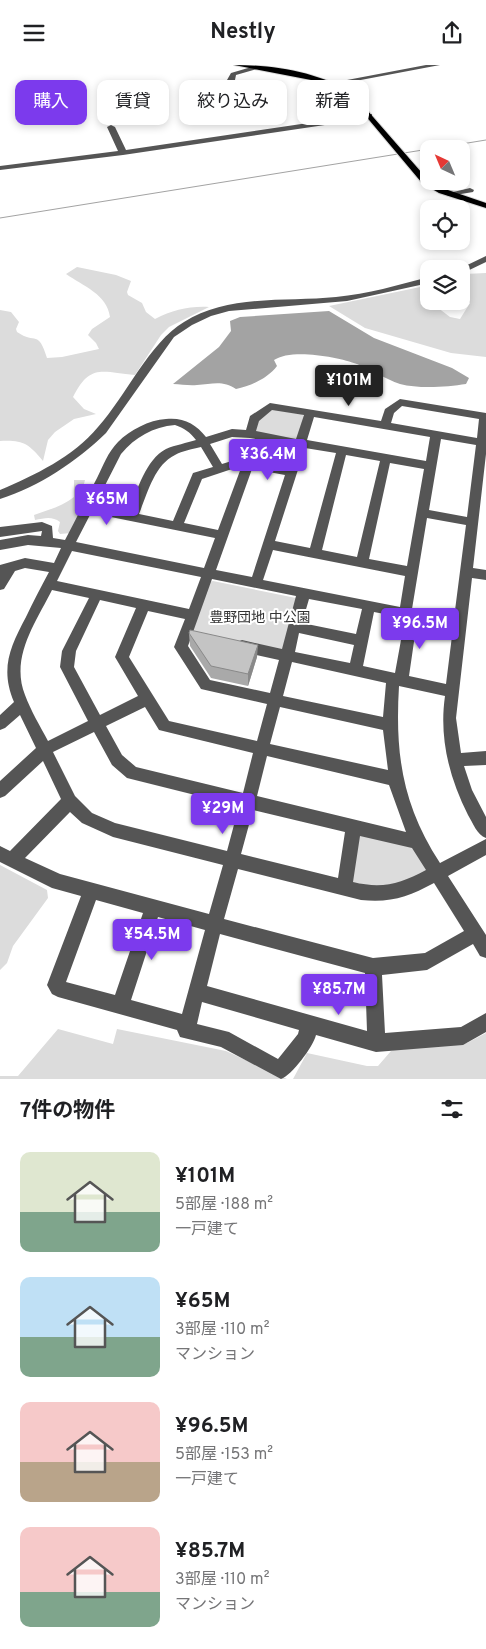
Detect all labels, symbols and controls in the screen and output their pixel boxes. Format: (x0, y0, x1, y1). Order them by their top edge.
icon: menu (20, 19, 48, 47)
text: Nestly (210, 19, 276, 46)
icon: share (438, 19, 466, 47)
chip: 購入 (15, 80, 87, 125)
chip: 賃貸 (97, 80, 169, 125)
chip: 絞り込み (179, 80, 287, 125)
chip: 新着 (297, 80, 369, 125)
north arrow (420, 140, 470, 190)
map controls (420, 140, 470, 310)
button: locate (420, 200, 470, 250)
button: layers (420, 260, 470, 310)
pin: ¥101M (314, 365, 384, 407)
text: ¥101M (326, 371, 372, 391)
pin: ¥36.4M (227, 439, 309, 481)
text: ¥36.4M (240, 445, 296, 465)
pin: ¥65M (77, 483, 137, 526)
text: ¥65M (86, 490, 128, 510)
pin: ¥96.5M (379, 607, 461, 650)
park label: 豊野団地 中公園 (209, 610, 311, 627)
text: ¥96.5M (392, 614, 448, 634)
pin: ¥29M (193, 793, 253, 835)
text: ¥29M (202, 799, 244, 819)
pin: ¥54.5M (111, 919, 193, 961)
text: ¥54.5M (124, 925, 180, 945)
pin: ¥85.7M (298, 973, 380, 1016)
text: ¥85.7M (312, 980, 366, 1000)
icon: filters (438, 1095, 466, 1123)
text: 7件の物件 (20, 1098, 115, 1125)
text: ¥101M (175, 1163, 235, 1190)
icon: home (60, 1172, 120, 1232)
text: 5部屋 · 188 m² (175, 1195, 273, 1215)
text: 一戸建て (175, 1220, 239, 1240)
text: ¥65M (175, 1288, 230, 1315)
icon: home (60, 1297, 120, 1357)
text: 3部屋 · 110 m² (175, 1320, 269, 1340)
text: マンション (175, 1345, 255, 1365)
text: ¥96.5M (175, 1413, 249, 1440)
icon: home (60, 1422, 120, 1482)
text: 5部屋 · 153 m² (175, 1445, 273, 1465)
text: 一戸建て (175, 1470, 239, 1490)
text: ¥85.7M (175, 1538, 245, 1565)
icon: home (60, 1547, 120, 1607)
text: 3部屋 · 110 m² (175, 1570, 269, 1590)
text: マンション (175, 1595, 255, 1615)

